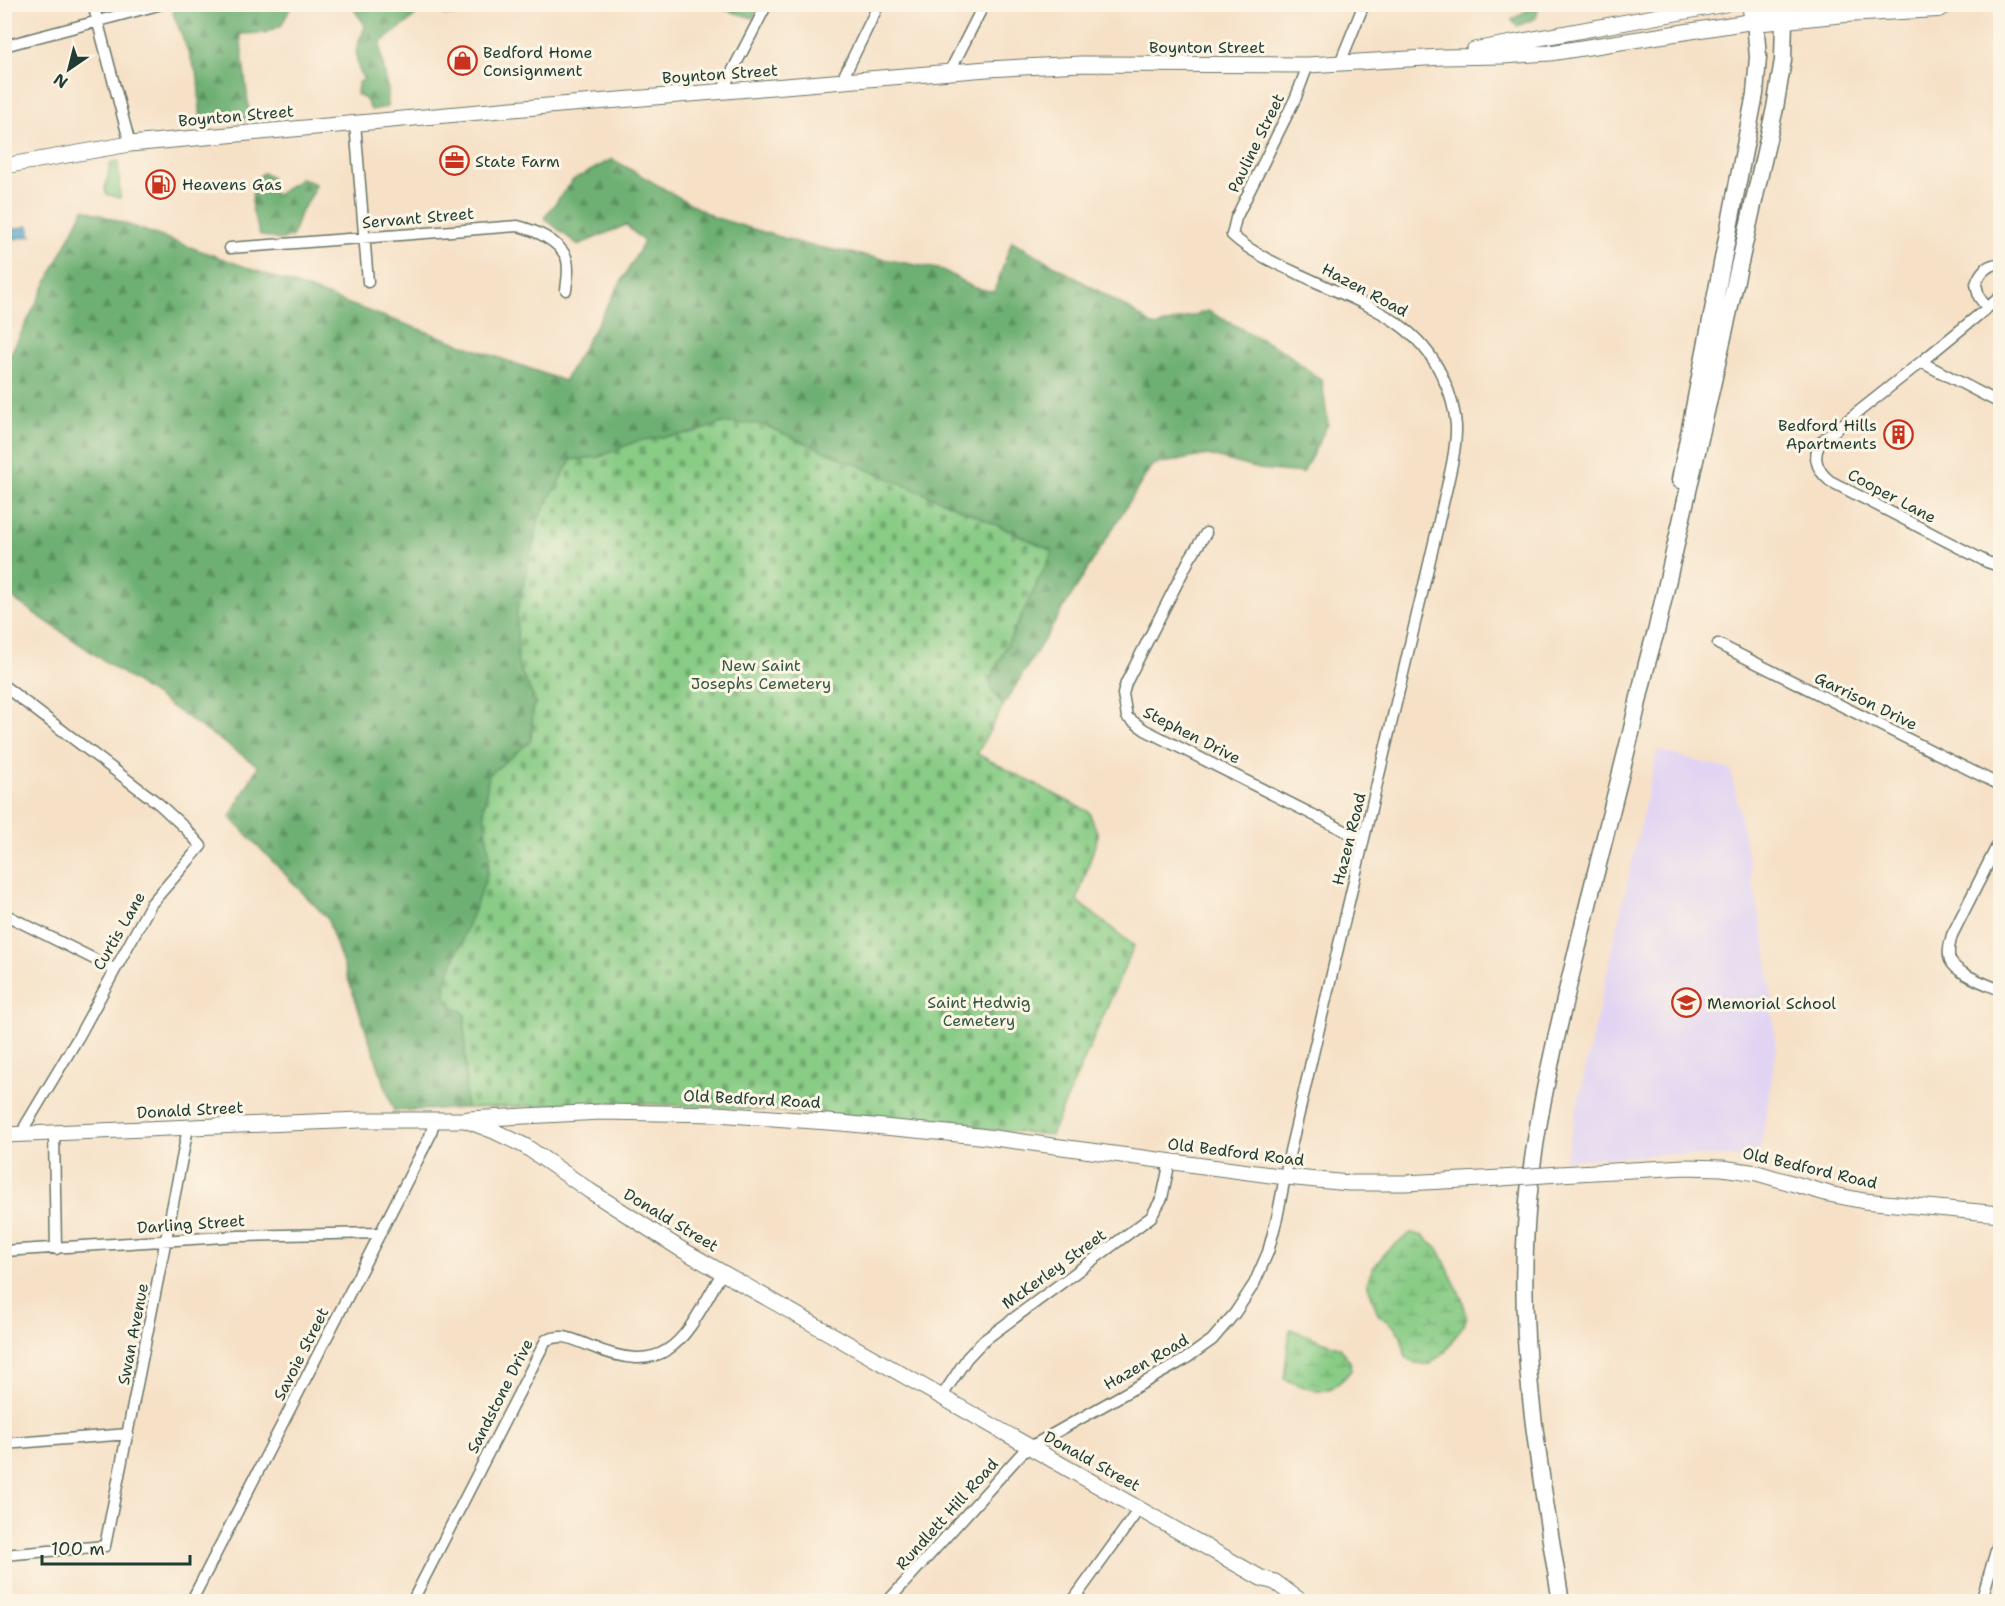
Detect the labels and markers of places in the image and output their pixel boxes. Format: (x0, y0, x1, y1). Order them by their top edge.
place label: Bedford Home Consignment (483, 42, 593, 81)
shop icon: Bedford Home Consignment (446, 45, 478, 77)
office icon: State Farm (438, 145, 470, 177)
place label: State Farm (475, 151, 560, 172)
fuel station icon: Heavens Gas (145, 168, 177, 200)
place label: Heavens Gas (182, 174, 282, 195)
place label: Bedford Hills Apartments (1778, 415, 1877, 454)
building icon: Bedford Hills Apartments (1882, 418, 1914, 450)
school or university icon: Memorial School (1670, 987, 1702, 1019)
place label: Memorial School (1707, 993, 1836, 1014)

